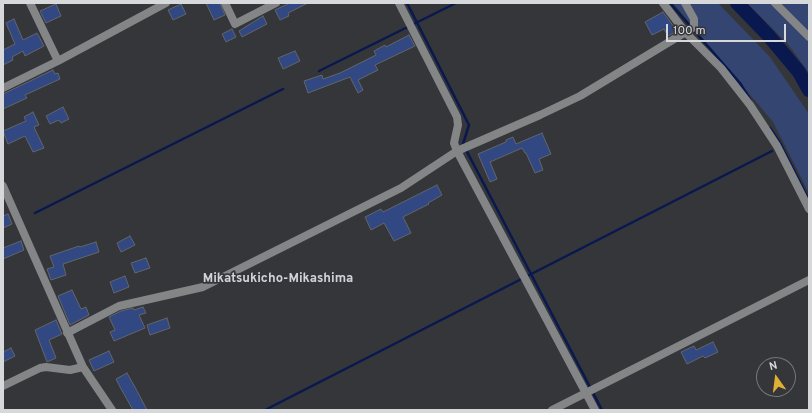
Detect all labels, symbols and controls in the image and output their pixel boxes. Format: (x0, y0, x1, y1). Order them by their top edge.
scale bar (668, 16, 788, 42)
text: 100 m (673, 23, 706, 39)
district label: Mikatsukicho-Mikashima (203, 271, 353, 287)
north arrow (756, 357, 796, 397)
text: N (768, 359, 779, 374)

